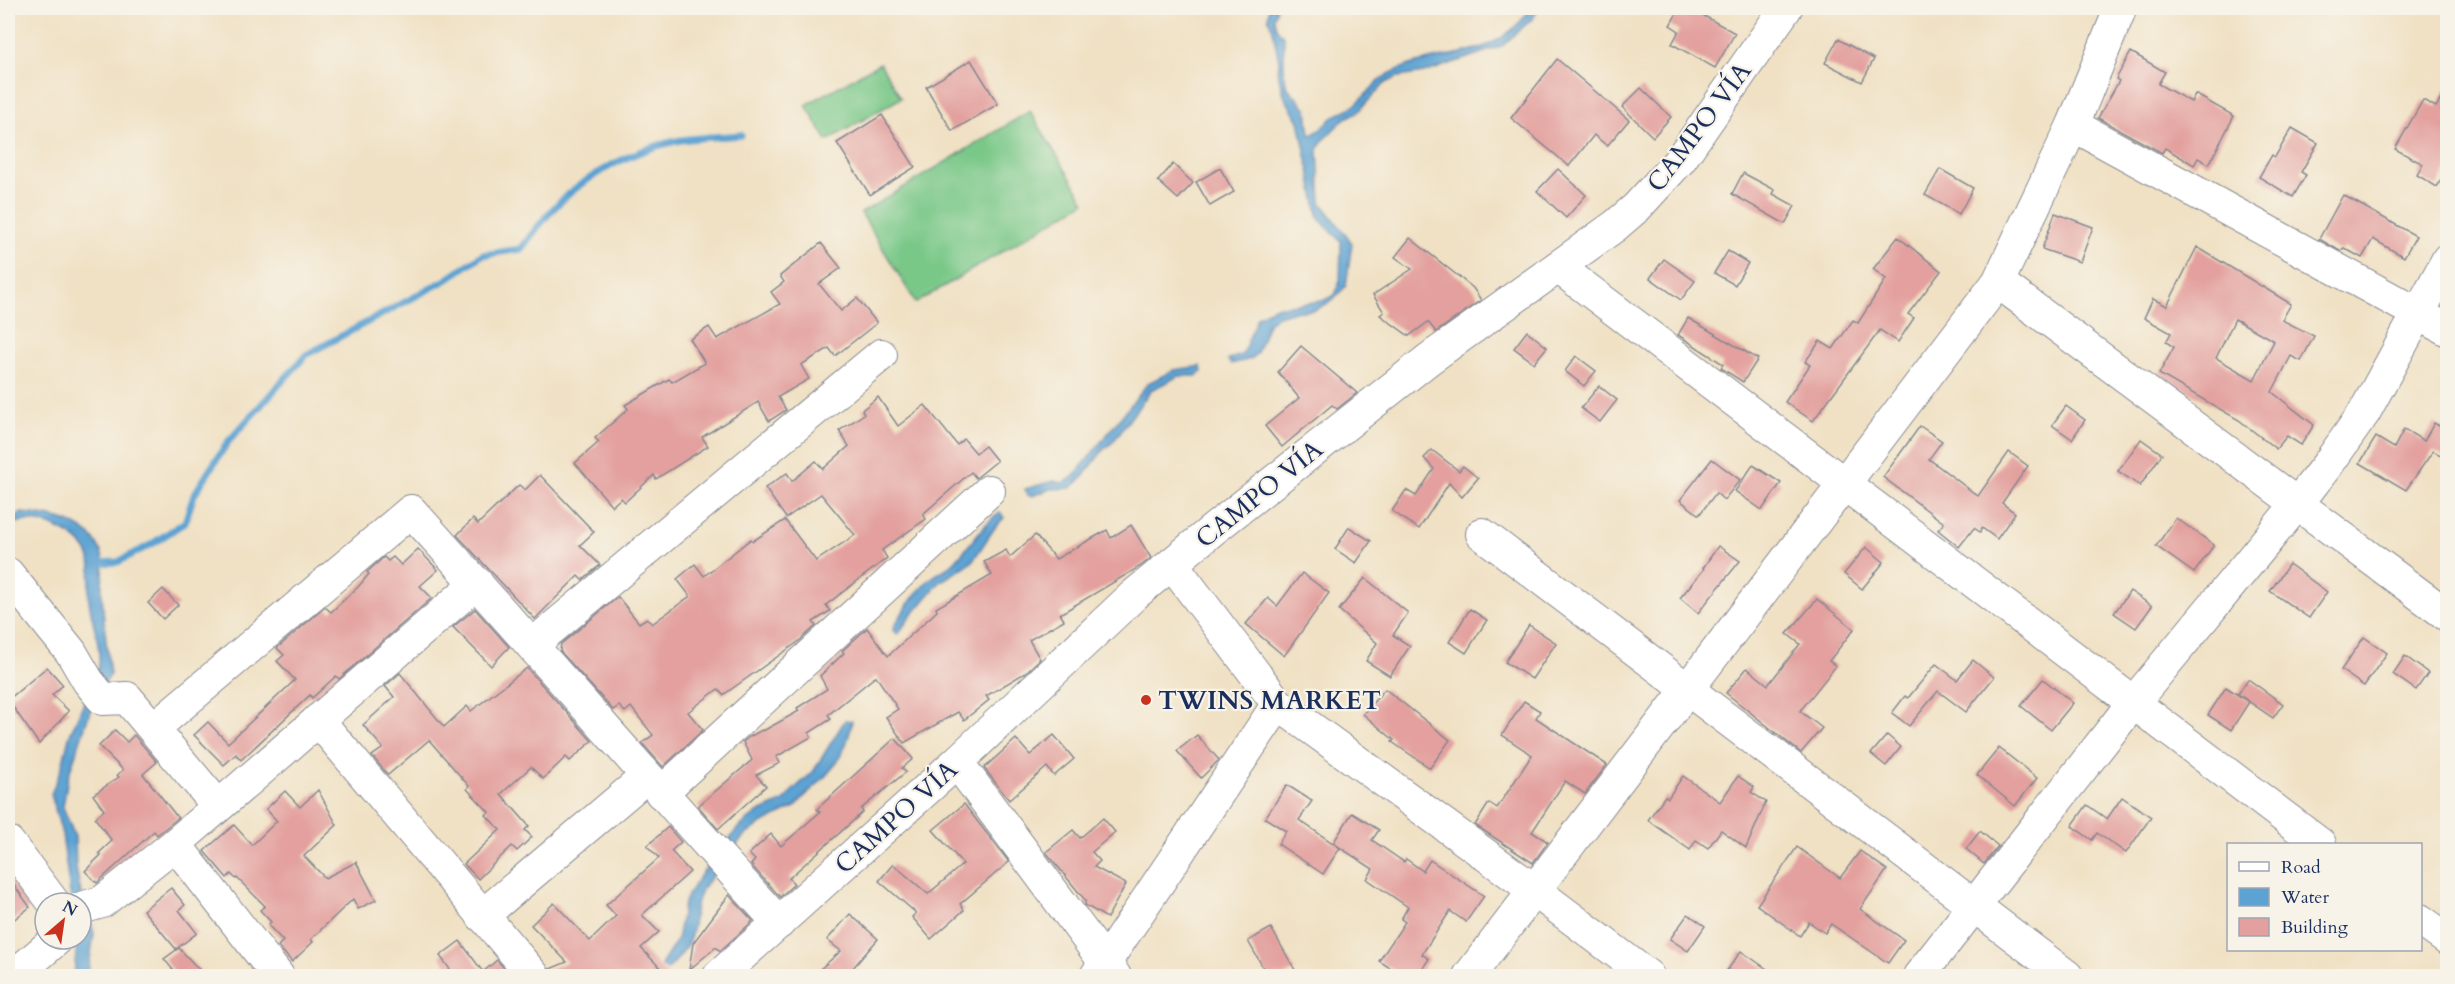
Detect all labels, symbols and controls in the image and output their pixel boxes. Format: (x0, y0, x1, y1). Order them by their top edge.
street label: CAMPO VÍA (1639, 55, 1760, 199)
street label: CAMPO VÍA (1188, 432, 1330, 556)
place label: TWINS MARKET (1158, 683, 1381, 718)
marker: TWINS MARKET (1139, 693, 1153, 707)
street label: CAMPO VÍA (827, 752, 965, 882)
legend (2227, 843, 2422, 951)
text: Road (2281, 855, 2321, 880)
text: Water (2280, 885, 2330, 910)
north arrow (33, 891, 93, 951)
text: N (58, 896, 81, 922)
text: Building (2281, 915, 2349, 940)

